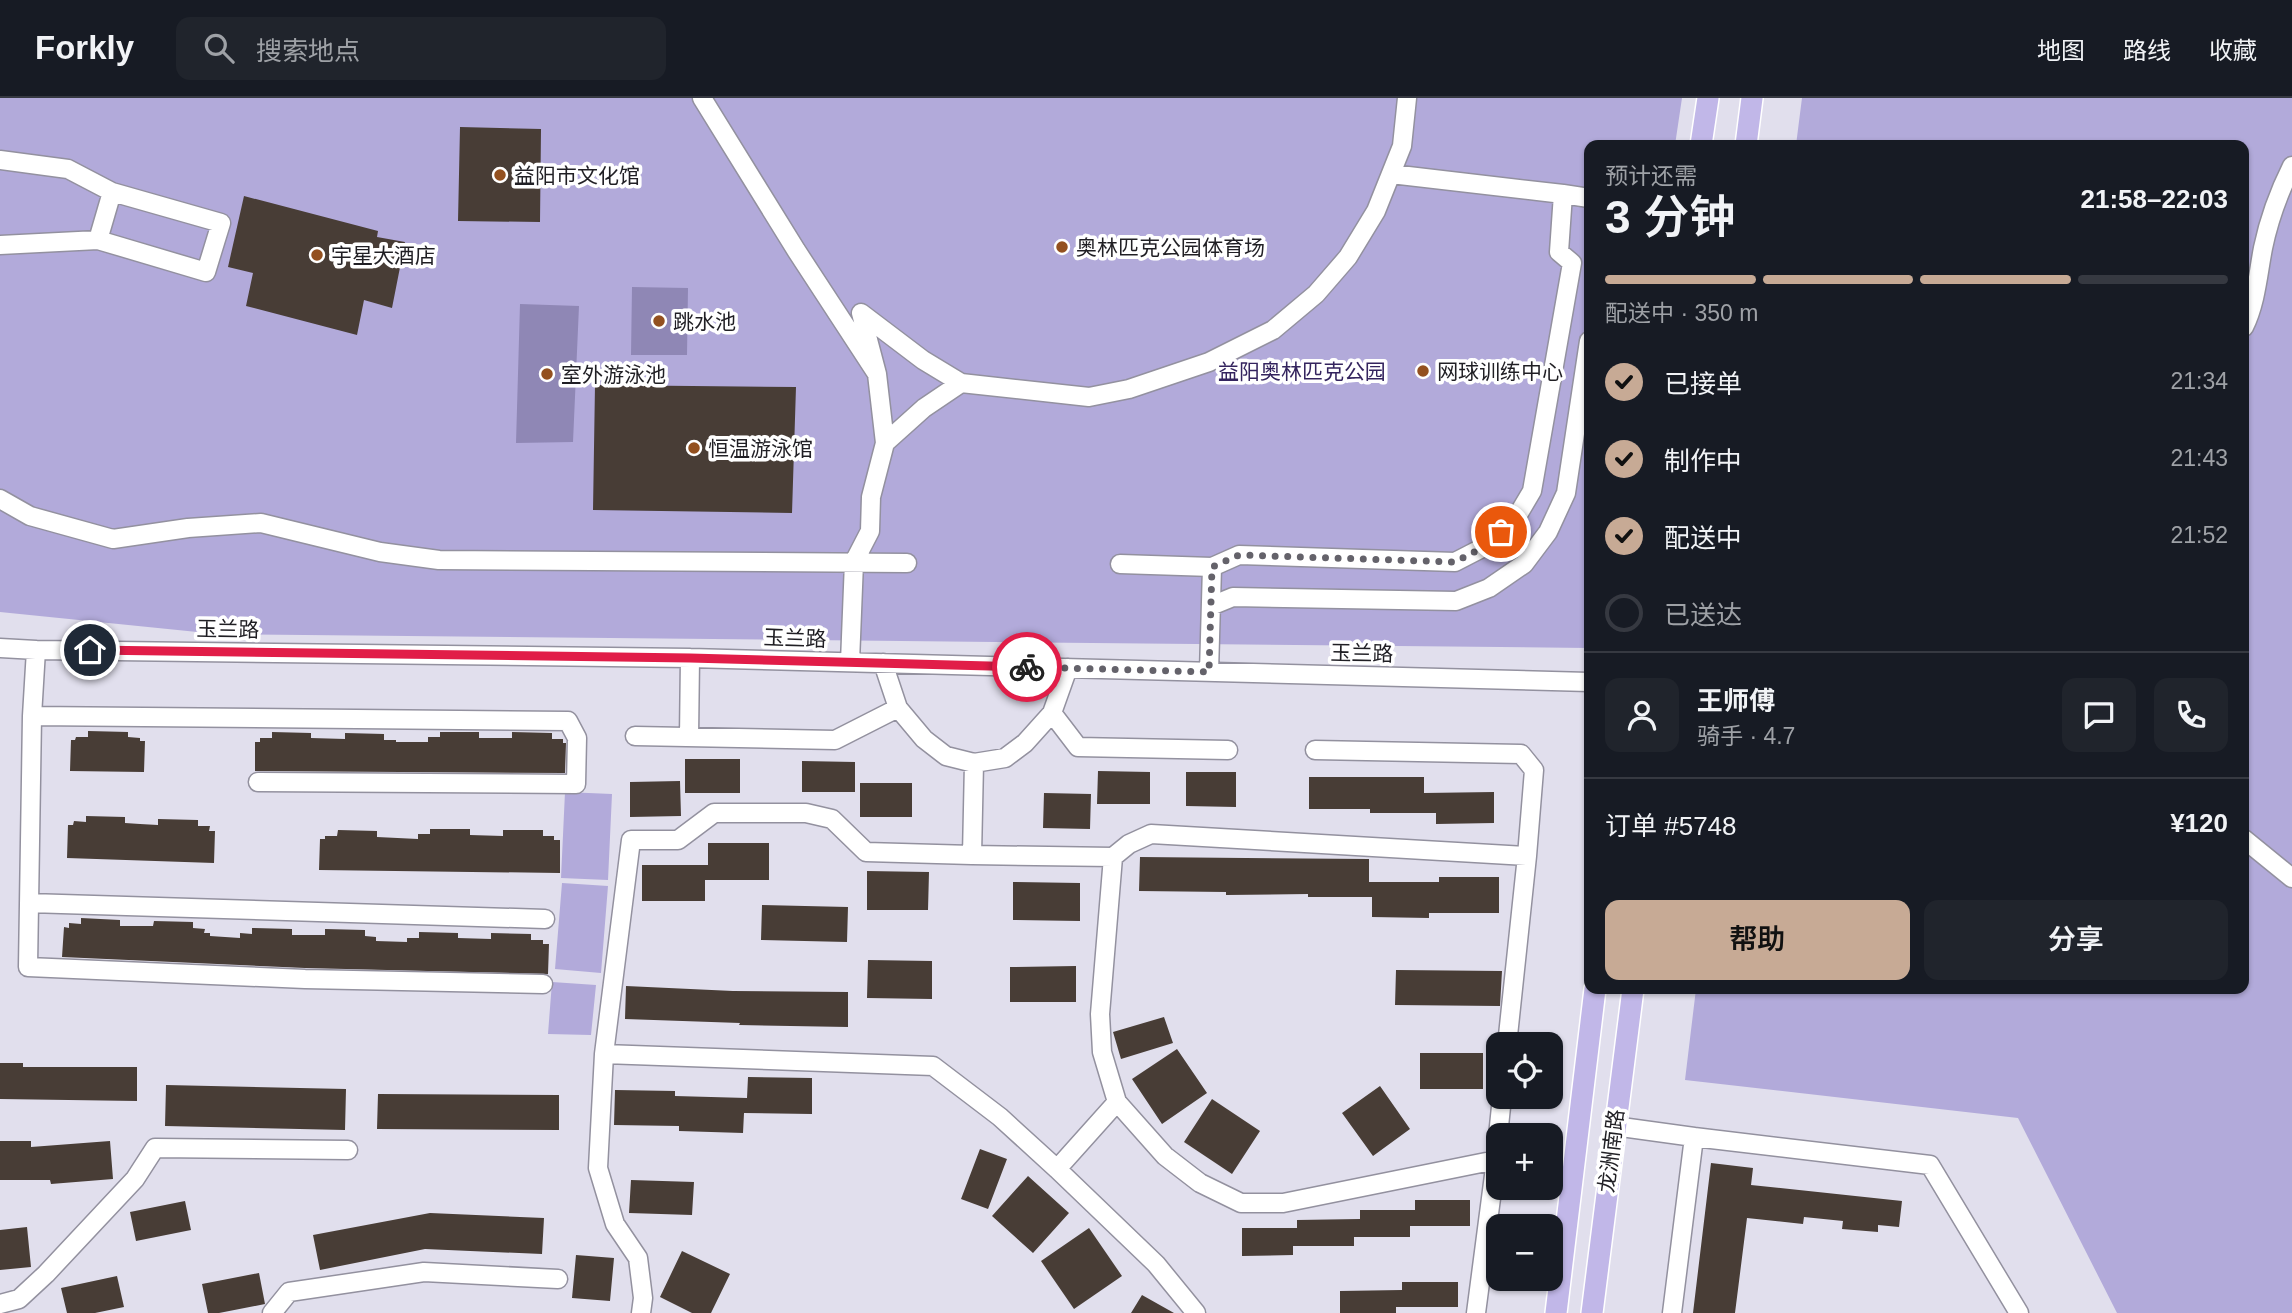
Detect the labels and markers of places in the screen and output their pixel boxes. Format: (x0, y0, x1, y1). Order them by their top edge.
place label: 益阳市文化馆 (514, 164, 640, 187)
marker: 益阳市文化馆 (492, 167, 508, 183)
place label: 奥林匹克公园体育场 (1076, 236, 1265, 259)
marker: 奥林匹克公园体育场 (1054, 239, 1070, 255)
place label: 宇星大酒店 (331, 244, 436, 267)
marker: 宇星大酒店 (309, 247, 325, 263)
place label: 跳水池 (673, 310, 736, 333)
marker: 跳水池 (651, 313, 667, 329)
place label: 网球训练中心 (1437, 360, 1563, 383)
place label: 室外游泳池 (561, 363, 666, 386)
marker: 网球训练中心 (1415, 363, 1431, 379)
marker: 室外游泳池 (539, 366, 555, 382)
place label: 恒温游泳馆 (708, 437, 813, 460)
marker: 恒温游泳馆 (686, 440, 702, 456)
pin (1471, 502, 1531, 562)
pin (60, 620, 120, 680)

